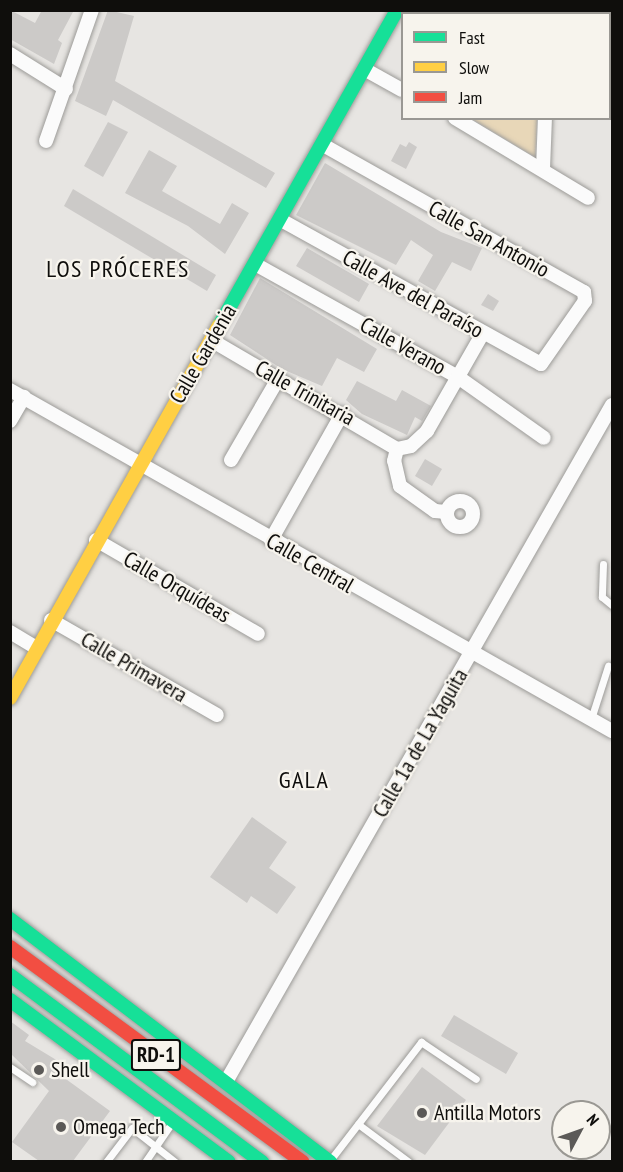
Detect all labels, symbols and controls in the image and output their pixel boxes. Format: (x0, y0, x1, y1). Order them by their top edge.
legend (401, 12, 611, 120)
text: Fast (459, 26, 485, 49)
text: Slow (459, 56, 489, 79)
text: Jam (459, 86, 482, 109)
street label: Calle San Antonio (424, 195, 554, 283)
street label: Calle Ave del Paraíso (338, 244, 488, 344)
district label: LOS PRÓCERES (46, 255, 190, 283)
street label: Calle Gardenia (164, 300, 242, 408)
street label: Calle Verano (355, 311, 451, 381)
street label: Calle Trinitaria (250, 355, 360, 431)
street label: Calle Central (261, 527, 359, 599)
street label: Calle Orquídeas (119, 546, 235, 628)
street label: Calle Primavera (76, 626, 192, 708)
street label: Calle 1a de La Yaguita (367, 664, 473, 822)
district label: GALA (279, 766, 329, 794)
road number: RD-1 (130, 1037, 182, 1073)
place label: Shell (51, 1057, 89, 1083)
marker: Shell (32, 1063, 46, 1077)
place label: Antilla Motors (434, 1100, 541, 1126)
north arrow (551, 1100, 611, 1160)
marker: Antilla Motors (415, 1106, 429, 1120)
text: N (583, 1110, 603, 1129)
place label: Omega Tech (73, 1114, 165, 1140)
marker: Omega Tech (54, 1120, 68, 1134)

